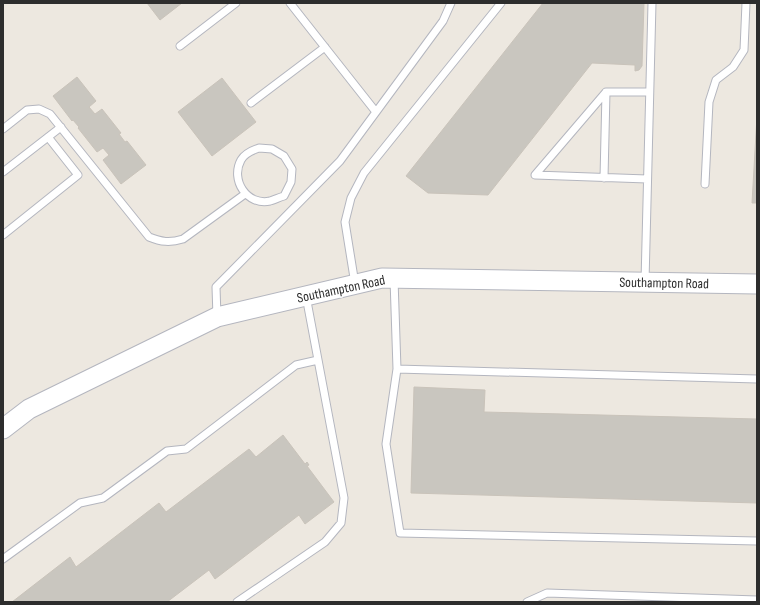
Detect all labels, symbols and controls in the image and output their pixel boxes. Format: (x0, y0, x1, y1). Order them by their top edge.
street label: Southampton Road (295, 271, 387, 307)
street label: Southampton Road (619, 274, 709, 292)

